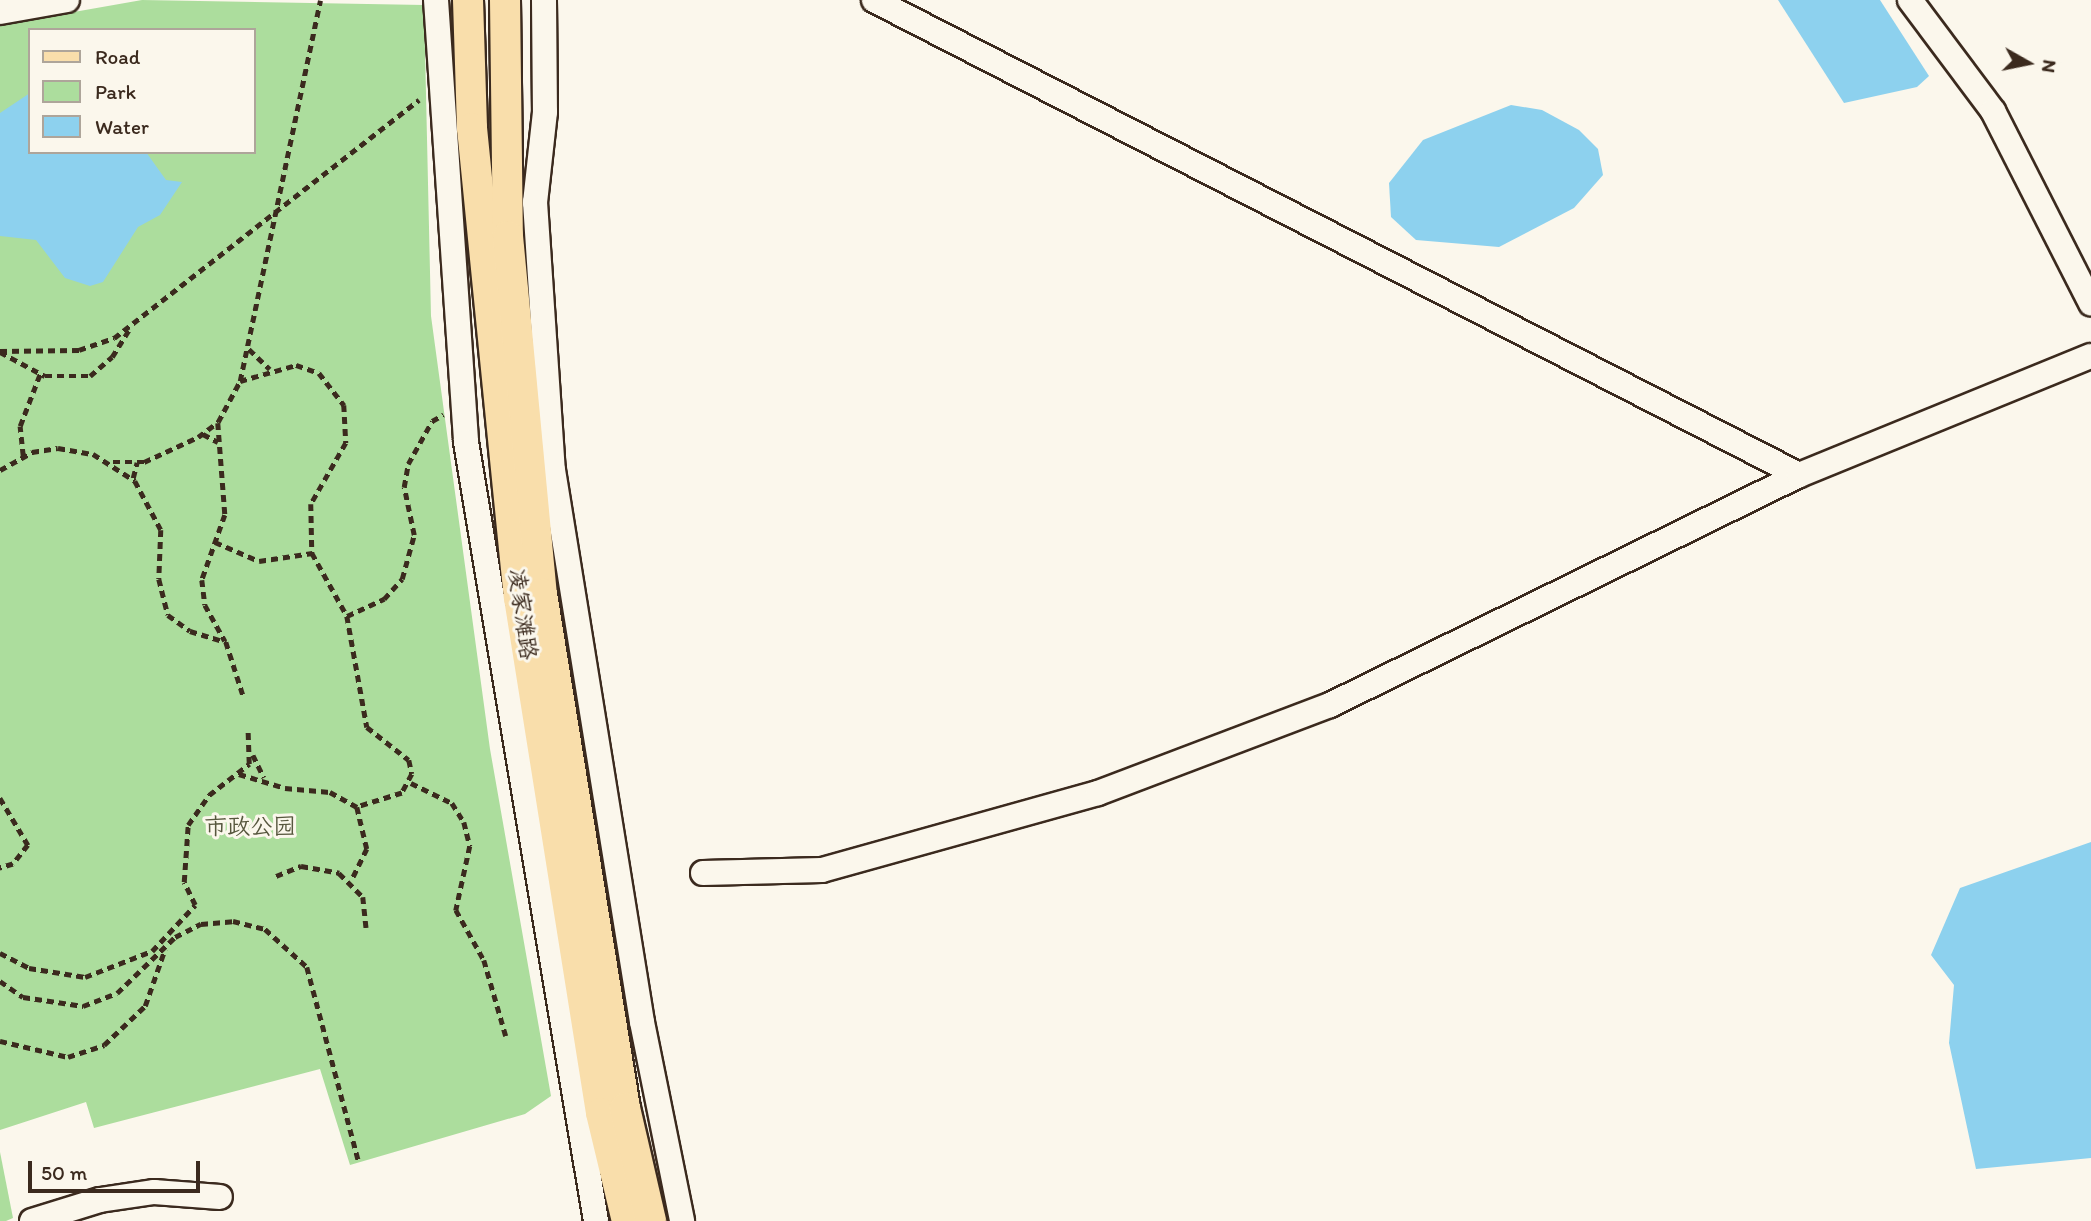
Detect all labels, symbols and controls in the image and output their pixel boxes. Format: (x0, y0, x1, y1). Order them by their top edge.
legend (28, 28, 256, 154)
north arrow (1993, 28, 2063, 98)
text: Road (95, 44, 140, 69)
text: N (2037, 58, 2062, 74)
text: Park (95, 79, 136, 104)
text: Water (95, 114, 149, 139)
street label: 凌家滩路 (503, 567, 543, 661)
park label: 市政公园 (204, 812, 296, 840)
scale bar (32, 1148, 203, 1192)
text: 50 m (41, 1160, 87, 1185)

